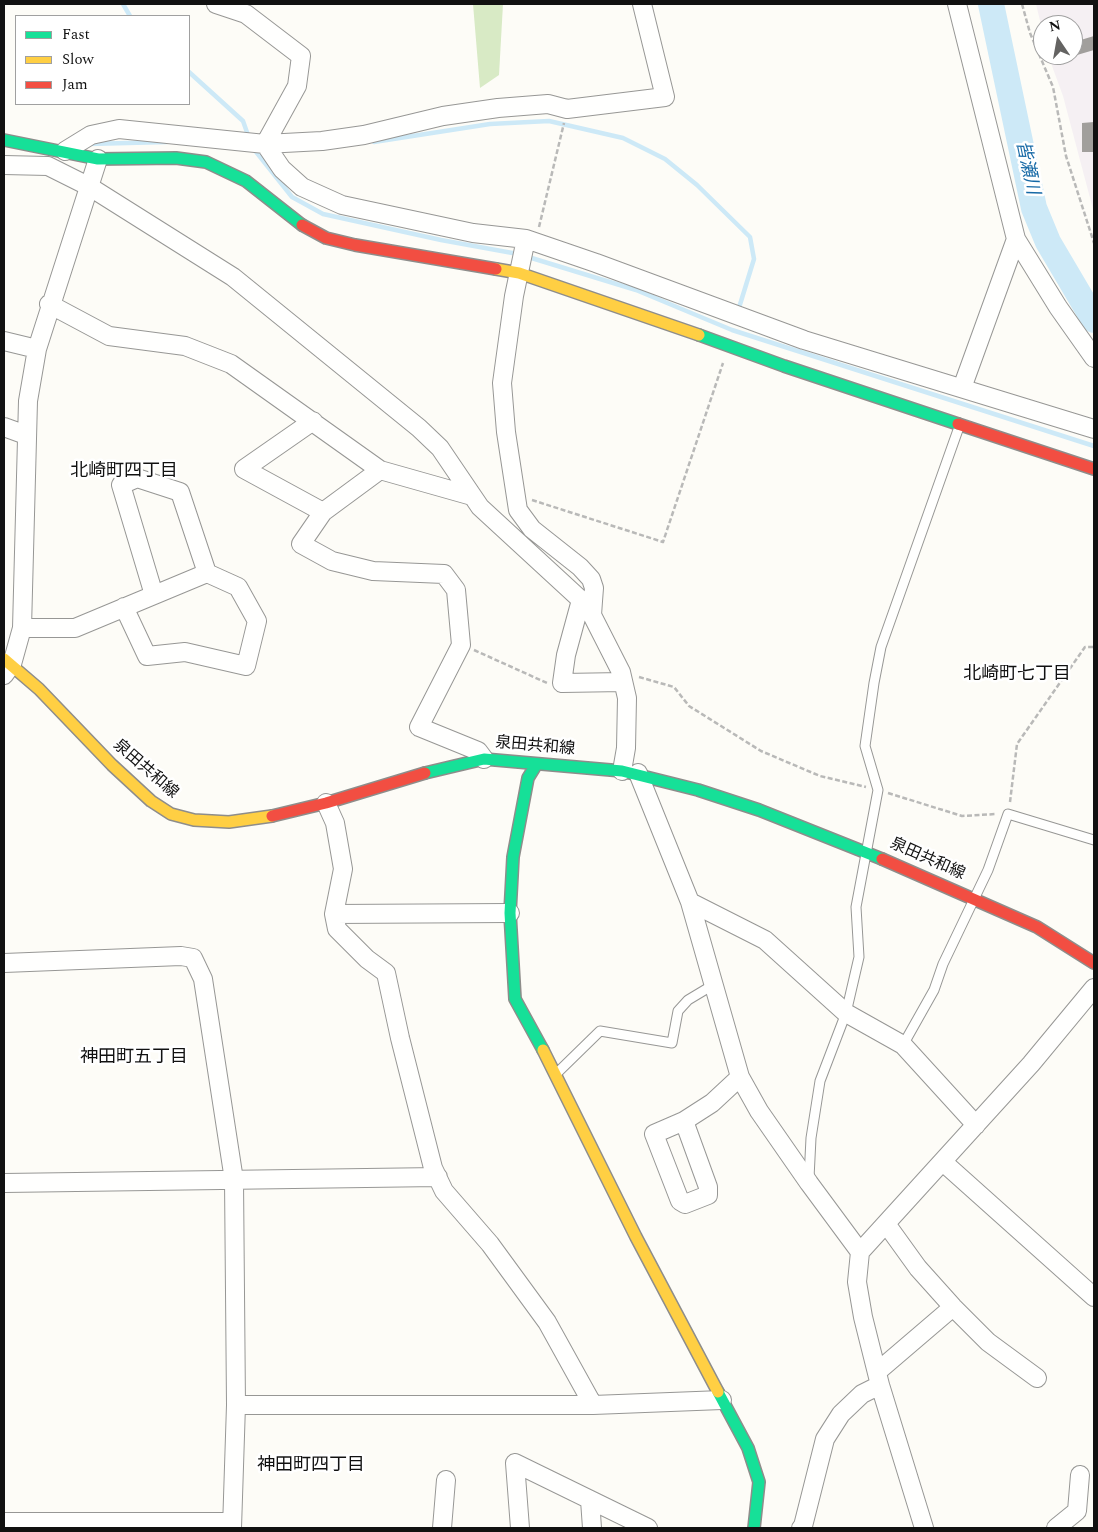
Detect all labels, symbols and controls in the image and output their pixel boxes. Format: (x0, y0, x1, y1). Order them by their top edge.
text: N (1047, 14, 1063, 37)
legend (15, 15, 190, 105)
north arrow (1033, 15, 1083, 65)
text: Fast (62, 23, 90, 46)
text: Slow (62, 48, 94, 71)
text: Jam (62, 73, 88, 96)
water label: 皆瀬川 (1010, 139, 1042, 197)
district label: 北崎町四丁目 (70, 461, 178, 483)
district label: 北崎町七丁目 (963, 664, 1071, 686)
street label: 泉田共和線 (494, 734, 576, 760)
street label: 泉田共和線 (109, 737, 181, 803)
street label: 泉田共和線 (887, 835, 967, 885)
district label: 神田町五丁目 (80, 1047, 188, 1069)
district label: 神田町四丁目 (257, 1455, 365, 1477)

